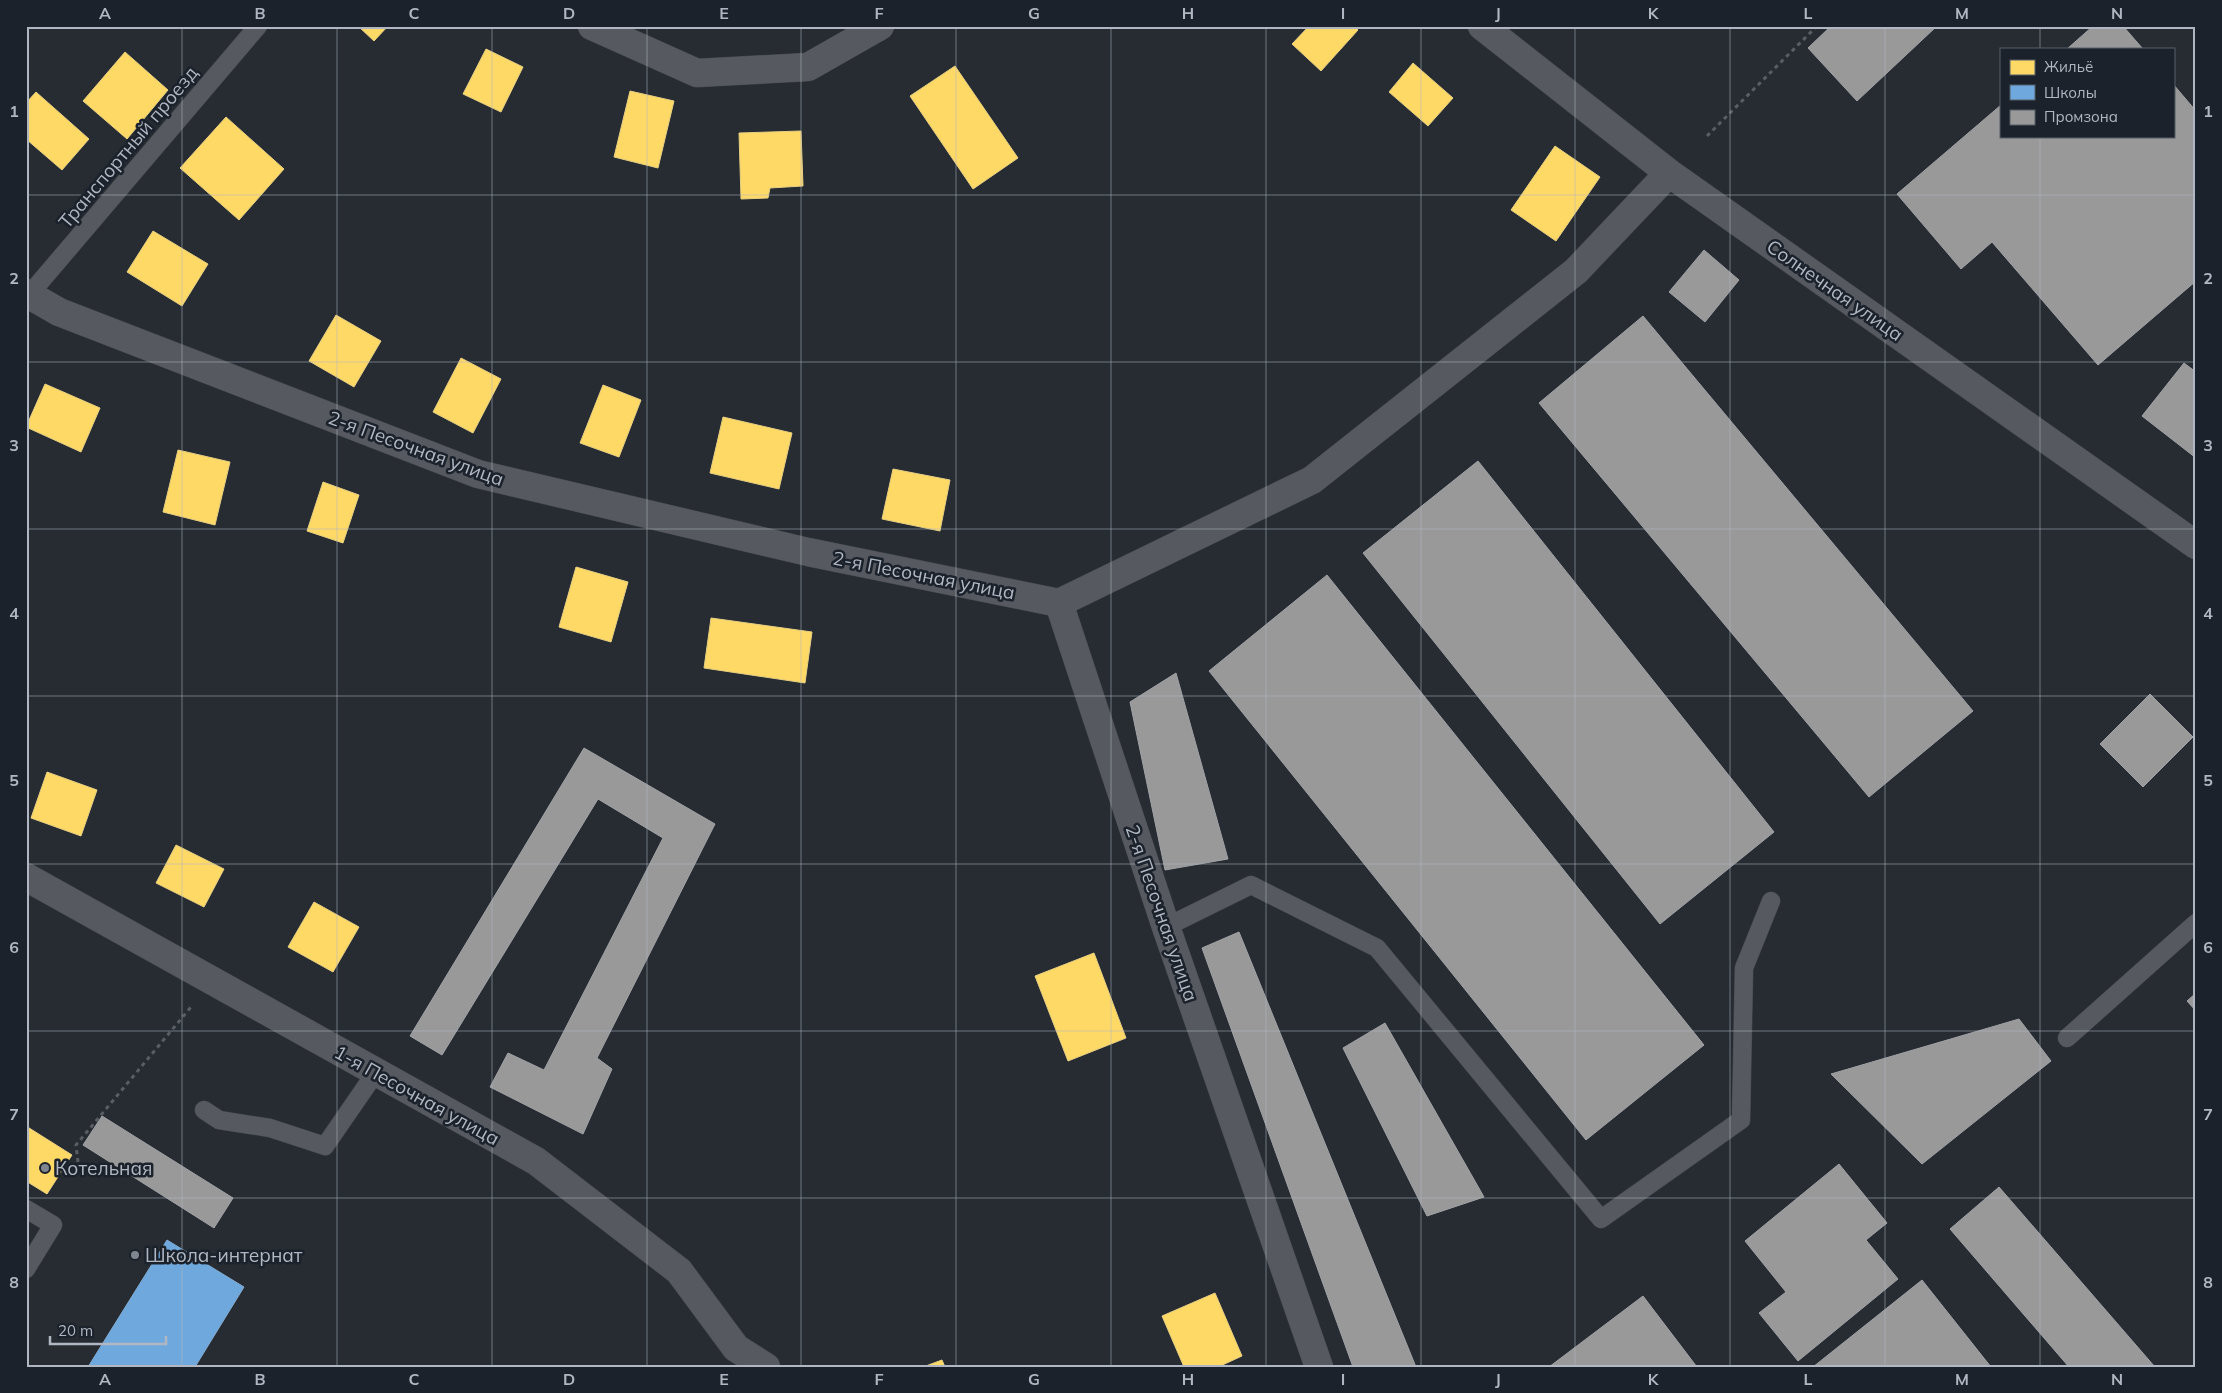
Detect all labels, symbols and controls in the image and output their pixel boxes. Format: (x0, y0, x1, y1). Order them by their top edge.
text: A (99, 3, 111, 23)
text: B (254, 3, 266, 23)
text: C (409, 3, 420, 23)
text: D (563, 3, 575, 23)
text: E (719, 3, 729, 23)
text: F (874, 3, 884, 23)
text: G (1028, 3, 1040, 23)
text: H (1182, 3, 1194, 23)
text: I (1341, 3, 1345, 23)
text: J (1495, 3, 1501, 23)
text: K (1648, 3, 1660, 23)
text: L (1804, 3, 1813, 23)
text: M (1955, 3, 1969, 23)
text: N (2111, 3, 2123, 23)
legend (2000, 48, 2174, 138)
text: Жильё (2044, 57, 2093, 76)
street label: Транспортный проезд (53, 61, 203, 233)
text: Школы (2044, 83, 2097, 102)
text: 1 (9, 101, 19, 121)
text: 1 (2203, 101, 2213, 121)
text: Промзона (2044, 107, 2118, 126)
street label: Солнечная улица (1762, 234, 1908, 346)
text: 2 (9, 268, 19, 288)
text: 2 (2203, 268, 2213, 288)
street label: 2-я Песочная улица (325, 405, 507, 491)
text: 3 (9, 435, 19, 455)
text: 3 (2203, 435, 2213, 455)
street label: 2-я Песочная улица (831, 546, 1017, 604)
text: 4 (9, 603, 19, 623)
text: 4 (2203, 603, 2213, 623)
text: 5 (9, 770, 19, 790)
text: 5 (2203, 770, 2213, 790)
street label: 2-я Песочная улица (1121, 822, 1203, 1004)
text: 6 (9, 937, 19, 957)
text: 6 (2203, 937, 2213, 957)
street label: 1-я Песочная улица (330, 1040, 504, 1150)
text: 7 (9, 1104, 19, 1124)
text: 7 (2203, 1104, 2213, 1124)
place label: Котельная (55, 1156, 153, 1180)
marker: Котельная (39, 1162, 51, 1174)
place label: Школа-интернат (145, 1243, 303, 1267)
marker: Школа-интернат (129, 1249, 141, 1261)
text: 8 (9, 1272, 19, 1292)
text: 8 (2203, 1272, 2213, 1292)
scale bar (50, 1313, 166, 1345)
text: 20 m (58, 1321, 93, 1340)
text: A (99, 1369, 111, 1389)
text: B (254, 1369, 266, 1389)
text: C (409, 1369, 420, 1389)
text: D (563, 1369, 575, 1389)
text: E (719, 1369, 729, 1389)
text: F (874, 1369, 884, 1389)
text: G (1028, 1369, 1040, 1389)
text: H (1182, 1369, 1194, 1389)
text: I (1341, 1369, 1345, 1389)
text: J (1495, 1369, 1501, 1389)
text: K (1648, 1369, 1660, 1389)
text: L (1804, 1369, 1813, 1389)
text: M (1955, 1369, 1969, 1389)
text: N (2111, 1369, 2123, 1389)

